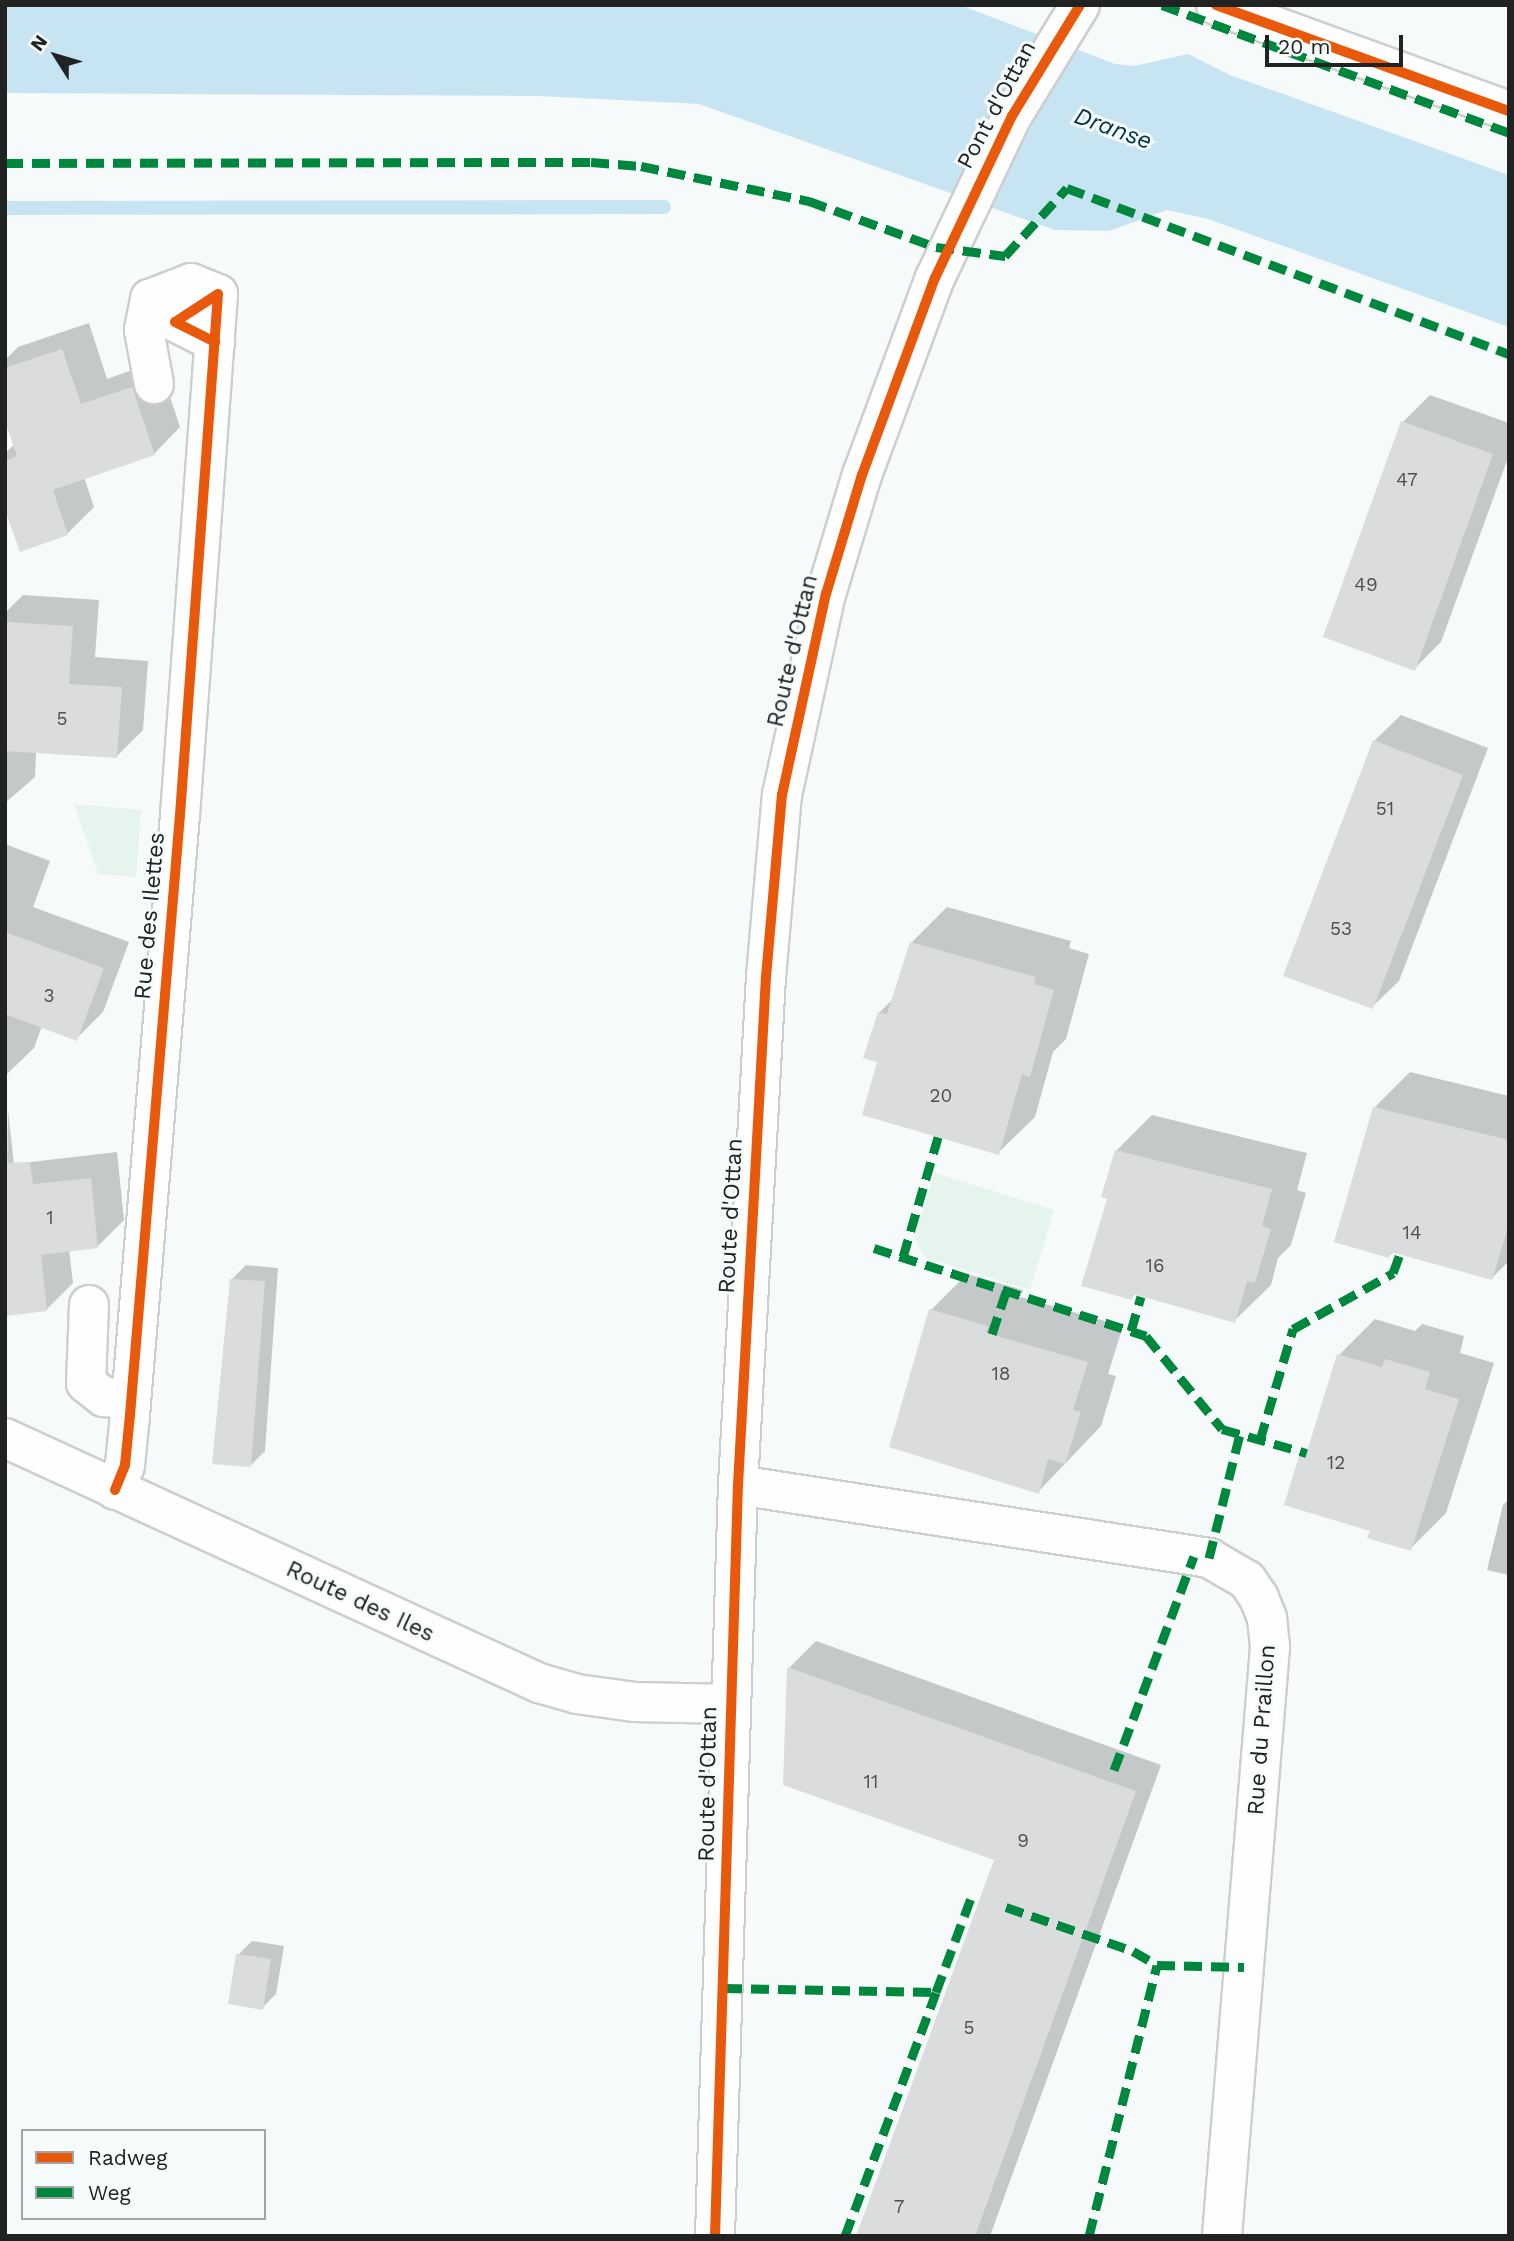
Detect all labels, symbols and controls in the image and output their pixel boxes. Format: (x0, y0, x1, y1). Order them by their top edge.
north arrow (21, 21, 91, 91)
scale bar (1269, 21, 1407, 65)
text: N (25, 31, 52, 56)
text: 20 m (1278, 34, 1330, 59)
street label: Pont d'Ottan (952, 36, 1042, 174)
water label: Dranse (1070, 102, 1156, 156)
house number: 47 (1396, 469, 1418, 491)
street label: Route d'Ottan (762, 572, 824, 730)
house number: 49 (1354, 574, 1378, 596)
house number: 5 (56, 708, 68, 730)
house number: 51 (1376, 798, 1394, 820)
street label: Rue des Ilettes (129, 831, 171, 1001)
house number: 53 (1330, 918, 1352, 940)
house number: 3 (43, 985, 55, 1007)
house number: 20 (930, 1085, 952, 1107)
street label: Route d'Ottan (713, 1138, 749, 1294)
house number: 1 (46, 1207, 54, 1229)
house number: 14 (1402, 1222, 1422, 1244)
house number: 16 (1146, 1255, 1164, 1277)
house number: 18 (991, 1363, 1011, 1385)
house number: 12 (1327, 1452, 1345, 1474)
street label: Route des Iles (281, 1556, 439, 1648)
street label: Rue du Praillon (1242, 1644, 1282, 1816)
street label: Route d'Ottan (693, 1706, 723, 1862)
house number: 11 (864, 1771, 878, 1793)
house number: 9 (1017, 1830, 1029, 1852)
house number: 5 (963, 2017, 975, 2039)
legend (21, 2129, 266, 2220)
text: Radweg (88, 2145, 168, 2170)
text: Weg (88, 2180, 131, 2205)
house number: 7 (894, 2196, 904, 2218)

